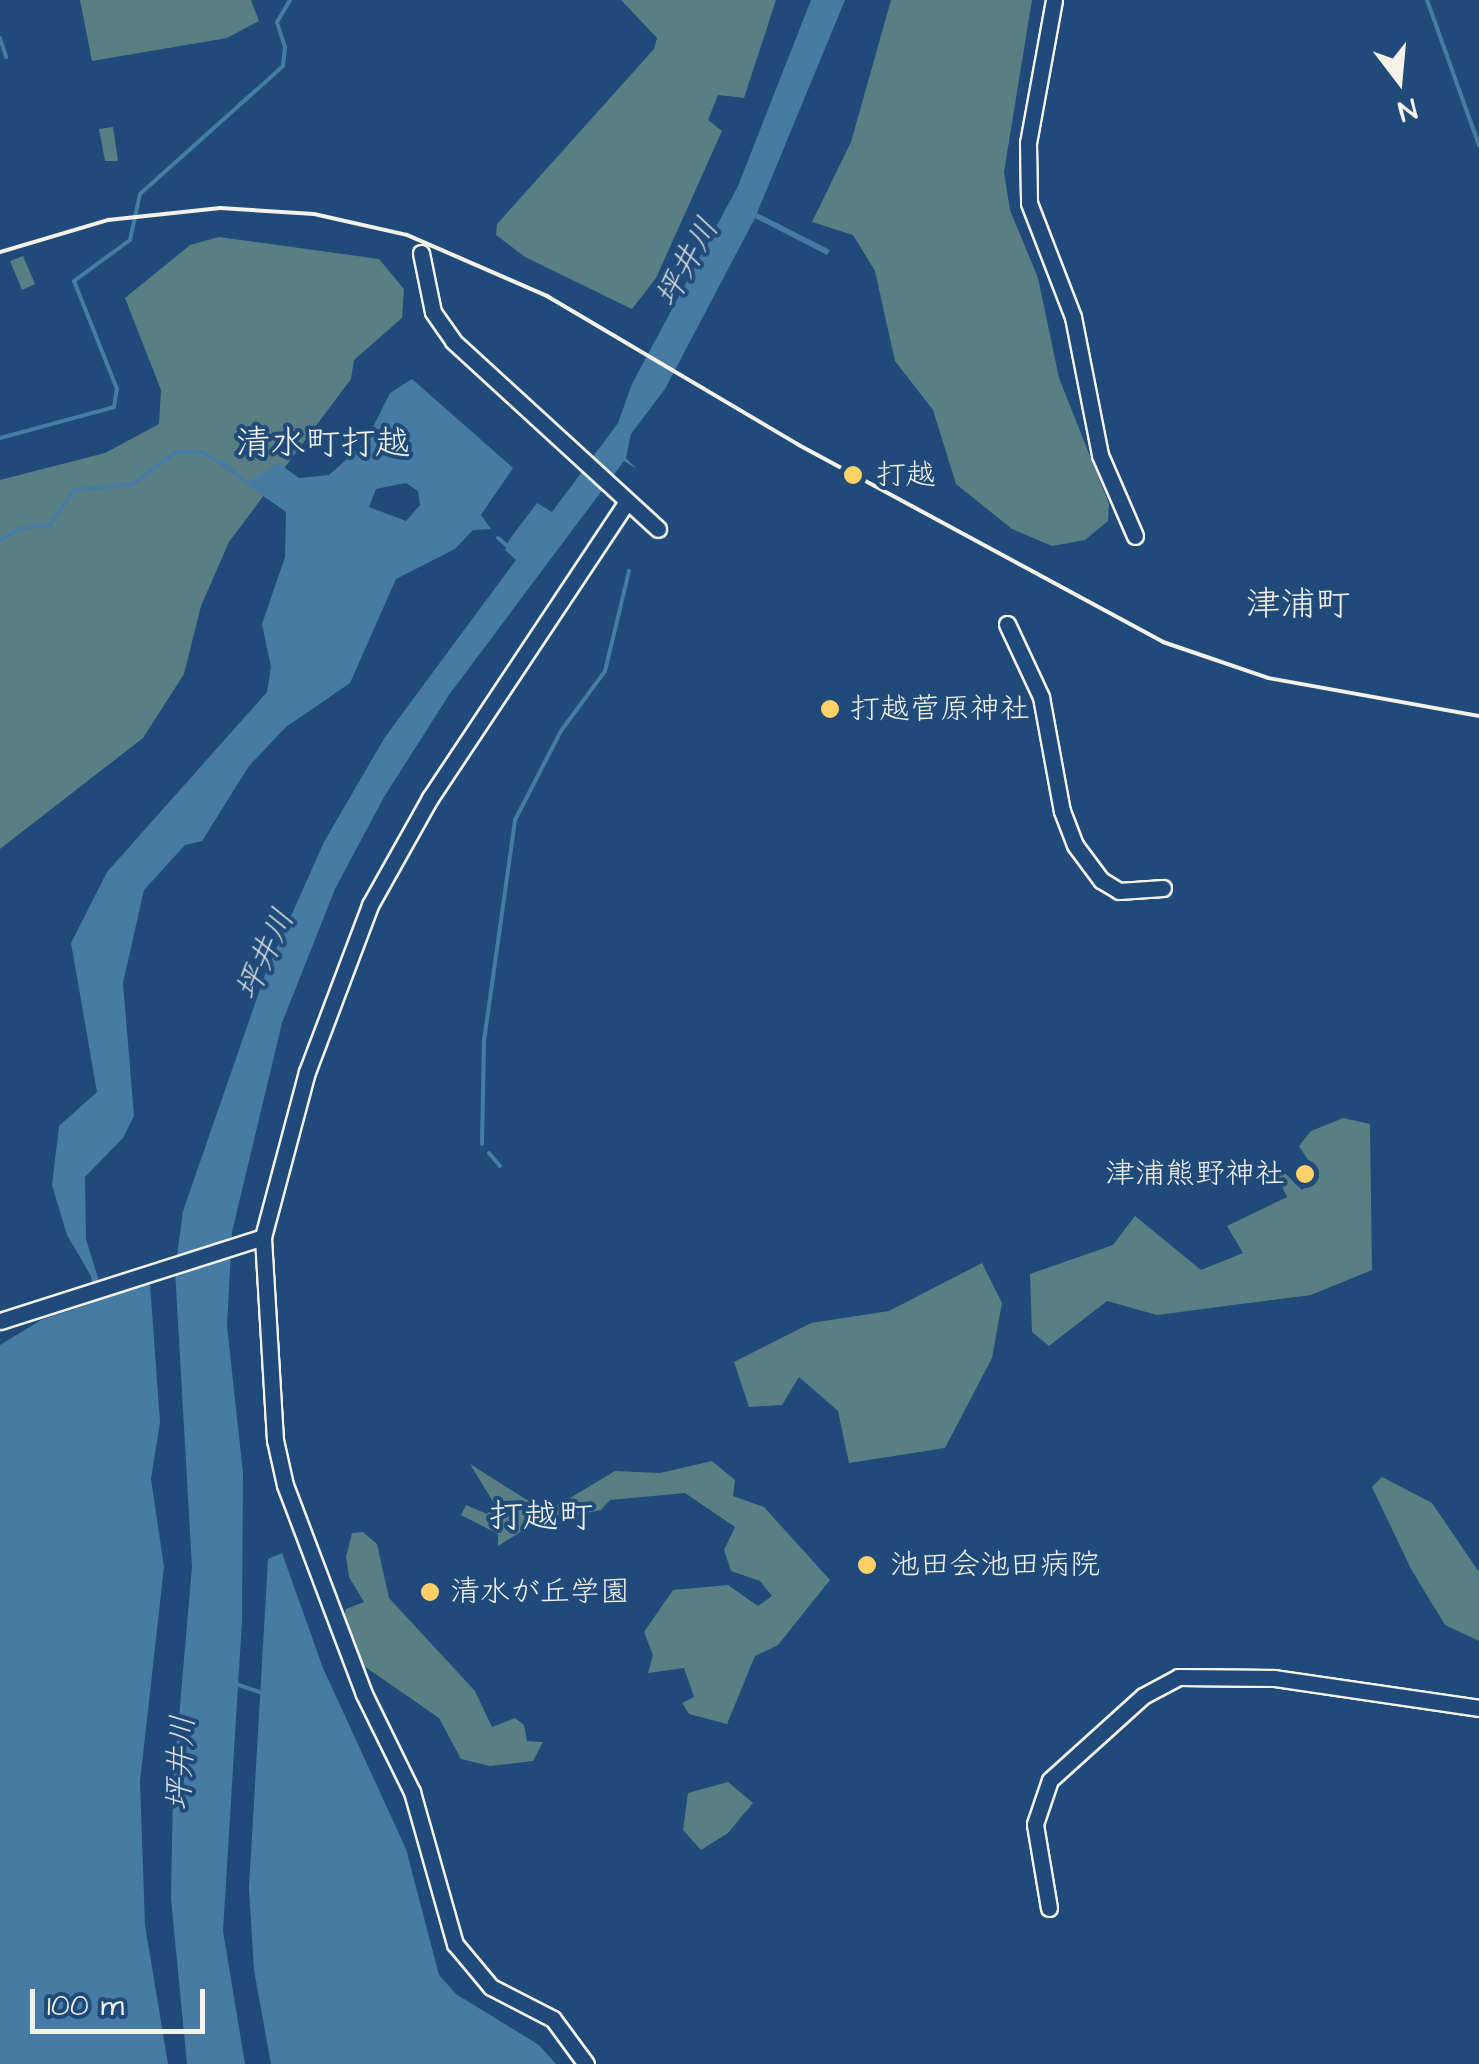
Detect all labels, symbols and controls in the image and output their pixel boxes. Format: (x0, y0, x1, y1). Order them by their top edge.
north arrow (1349, 30, 1449, 130)
text: N (1394, 88, 1421, 130)
water label: 坪井川 (648, 212, 728, 314)
district label: 清水町打越 (236, 423, 410, 465)
place label: 打越 (876, 457, 936, 493)
marker: 打越 (840, 462, 866, 488)
district label: 津浦町 (1246, 584, 1350, 626)
place label: 打越菅原神社 (850, 691, 1030, 727)
marker: 打越菅原神社 (819, 698, 841, 720)
water label: 坪井川 (228, 903, 304, 1007)
place label: 津浦熊野神社 (1105, 1156, 1285, 1192)
marker: 津浦熊野神社 (1294, 1163, 1316, 1185)
district label: 打越町 (489, 1496, 593, 1538)
place label: 池田会池田病院 (890, 1547, 1100, 1583)
marker: 池田会池田病院 (854, 1552, 880, 1578)
place label: 清水が丘学園 (450, 1574, 630, 1610)
marker: 清水が丘学園 (419, 1581, 441, 1603)
water label: 坪井川 (160, 1714, 204, 1812)
scale bar (35, 1969, 210, 2031)
text: 100 m (47, 1985, 124, 2027)

